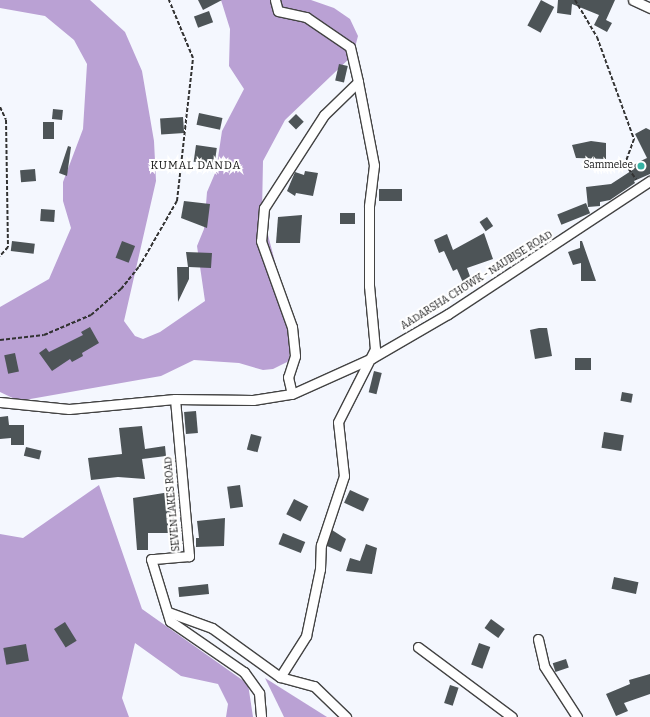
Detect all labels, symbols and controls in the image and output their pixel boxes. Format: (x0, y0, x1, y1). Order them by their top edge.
district label: KUMAL DANDA (151, 159, 241, 173)
place label: Sammelee (583, 160, 633, 172)
marker: Sammelee (636, 161, 646, 171)
street label: AADARSHA CHOWK - NAUBISE ROAD (399, 229, 555, 333)
street label: SEVEN LAKES ROAD (163, 456, 183, 552)

